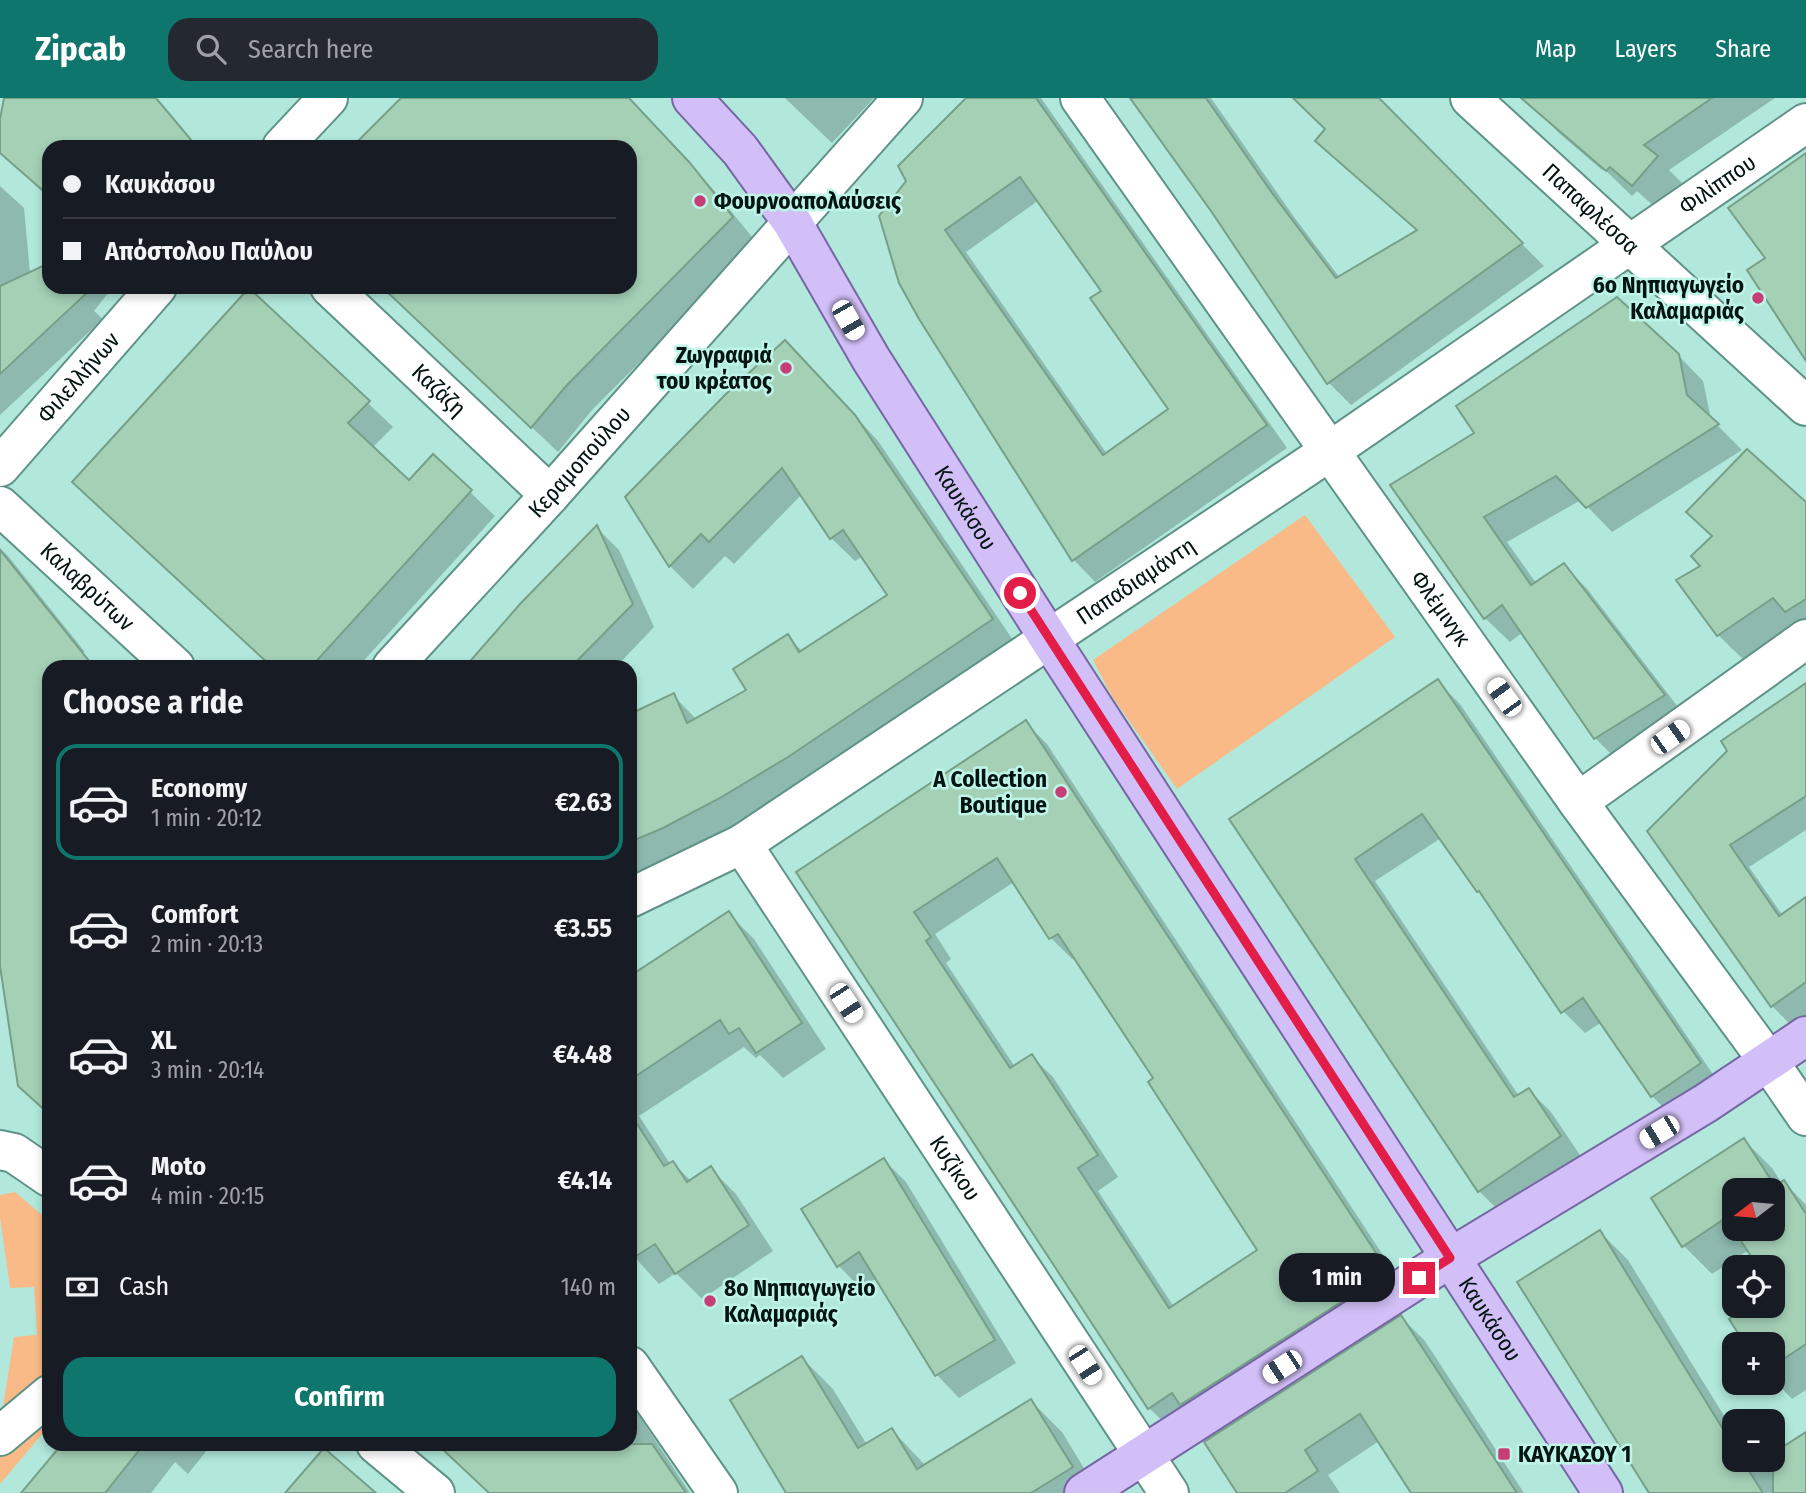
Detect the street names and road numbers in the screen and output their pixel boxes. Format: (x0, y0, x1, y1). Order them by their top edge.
street label: Φιλίππου (1674, 148, 1761, 220)
street label: Παπαφλέσσα (1537, 157, 1645, 260)
street label: Φιλελλήνων (31, 326, 125, 428)
street label: Καζάζη (406, 358, 472, 422)
street label: Κεραμοπούλου (522, 400, 637, 523)
street label: Καυκάσου (928, 460, 1003, 555)
street label: Παπαδιαμάντη (1071, 531, 1200, 630)
street label: Καλαβρύτων (35, 536, 140, 637)
street label: Φλέμινγκ (1405, 565, 1477, 651)
street label: Κυζίκου (924, 1130, 987, 1206)
street label: Καυκάσου (1453, 1272, 1528, 1366)

